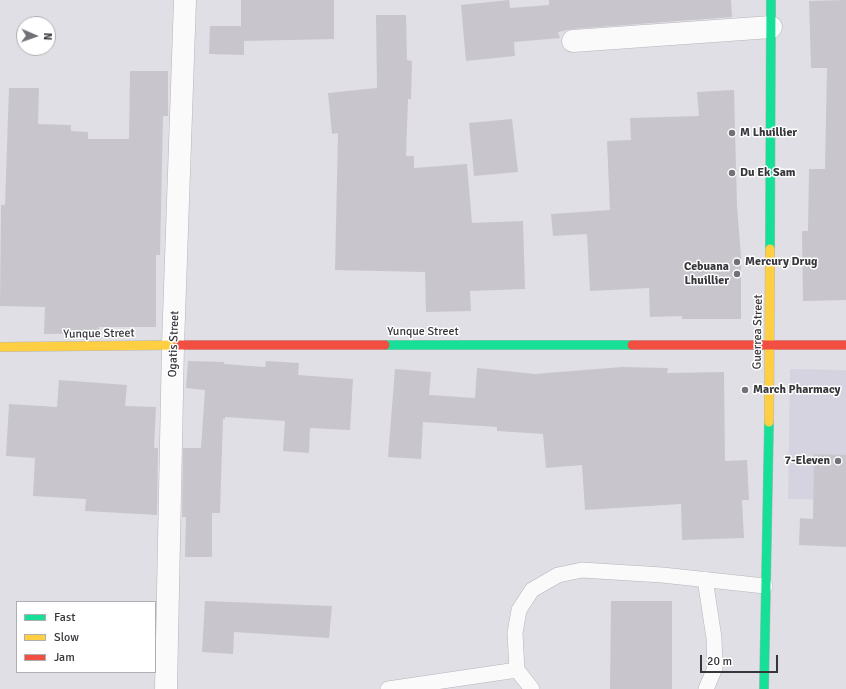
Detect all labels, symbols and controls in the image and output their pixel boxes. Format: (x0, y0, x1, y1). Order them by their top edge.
north arrow (16, 16, 56, 56)
text: N (41, 32, 54, 40)
place label: M Lhuillier (740, 126, 797, 140)
marker: M Lhuillier (727, 128, 737, 138)
place label: Du Ek Sam (740, 166, 796, 180)
marker: Du Ek Sam (727, 168, 737, 178)
place label: Mercury Drug (745, 255, 817, 269)
marker: Mercury Drug (732, 257, 742, 267)
place label: Cebuana Lhuillier (684, 260, 729, 288)
marker: Cebuana Lhuillier (732, 269, 742, 279)
street label: Guerrea Street (750, 294, 766, 370)
street label: Ogatis Street (166, 310, 182, 378)
street label: Yunque Street (387, 325, 459, 339)
street label: Yunque Street (63, 326, 135, 342)
place label: March Pharmacy (753, 383, 841, 397)
marker: March Pharmacy (740, 385, 750, 395)
place label: 7-Eleven (784, 454, 830, 468)
marker: 7-Eleven (833, 456, 843, 466)
legend (16, 601, 156, 673)
text: Fast (54, 610, 75, 625)
text: Slow (54, 630, 79, 645)
scale bar (702, 647, 780, 673)
text: Jam (54, 650, 75, 665)
text: 20 m (707, 654, 732, 669)

